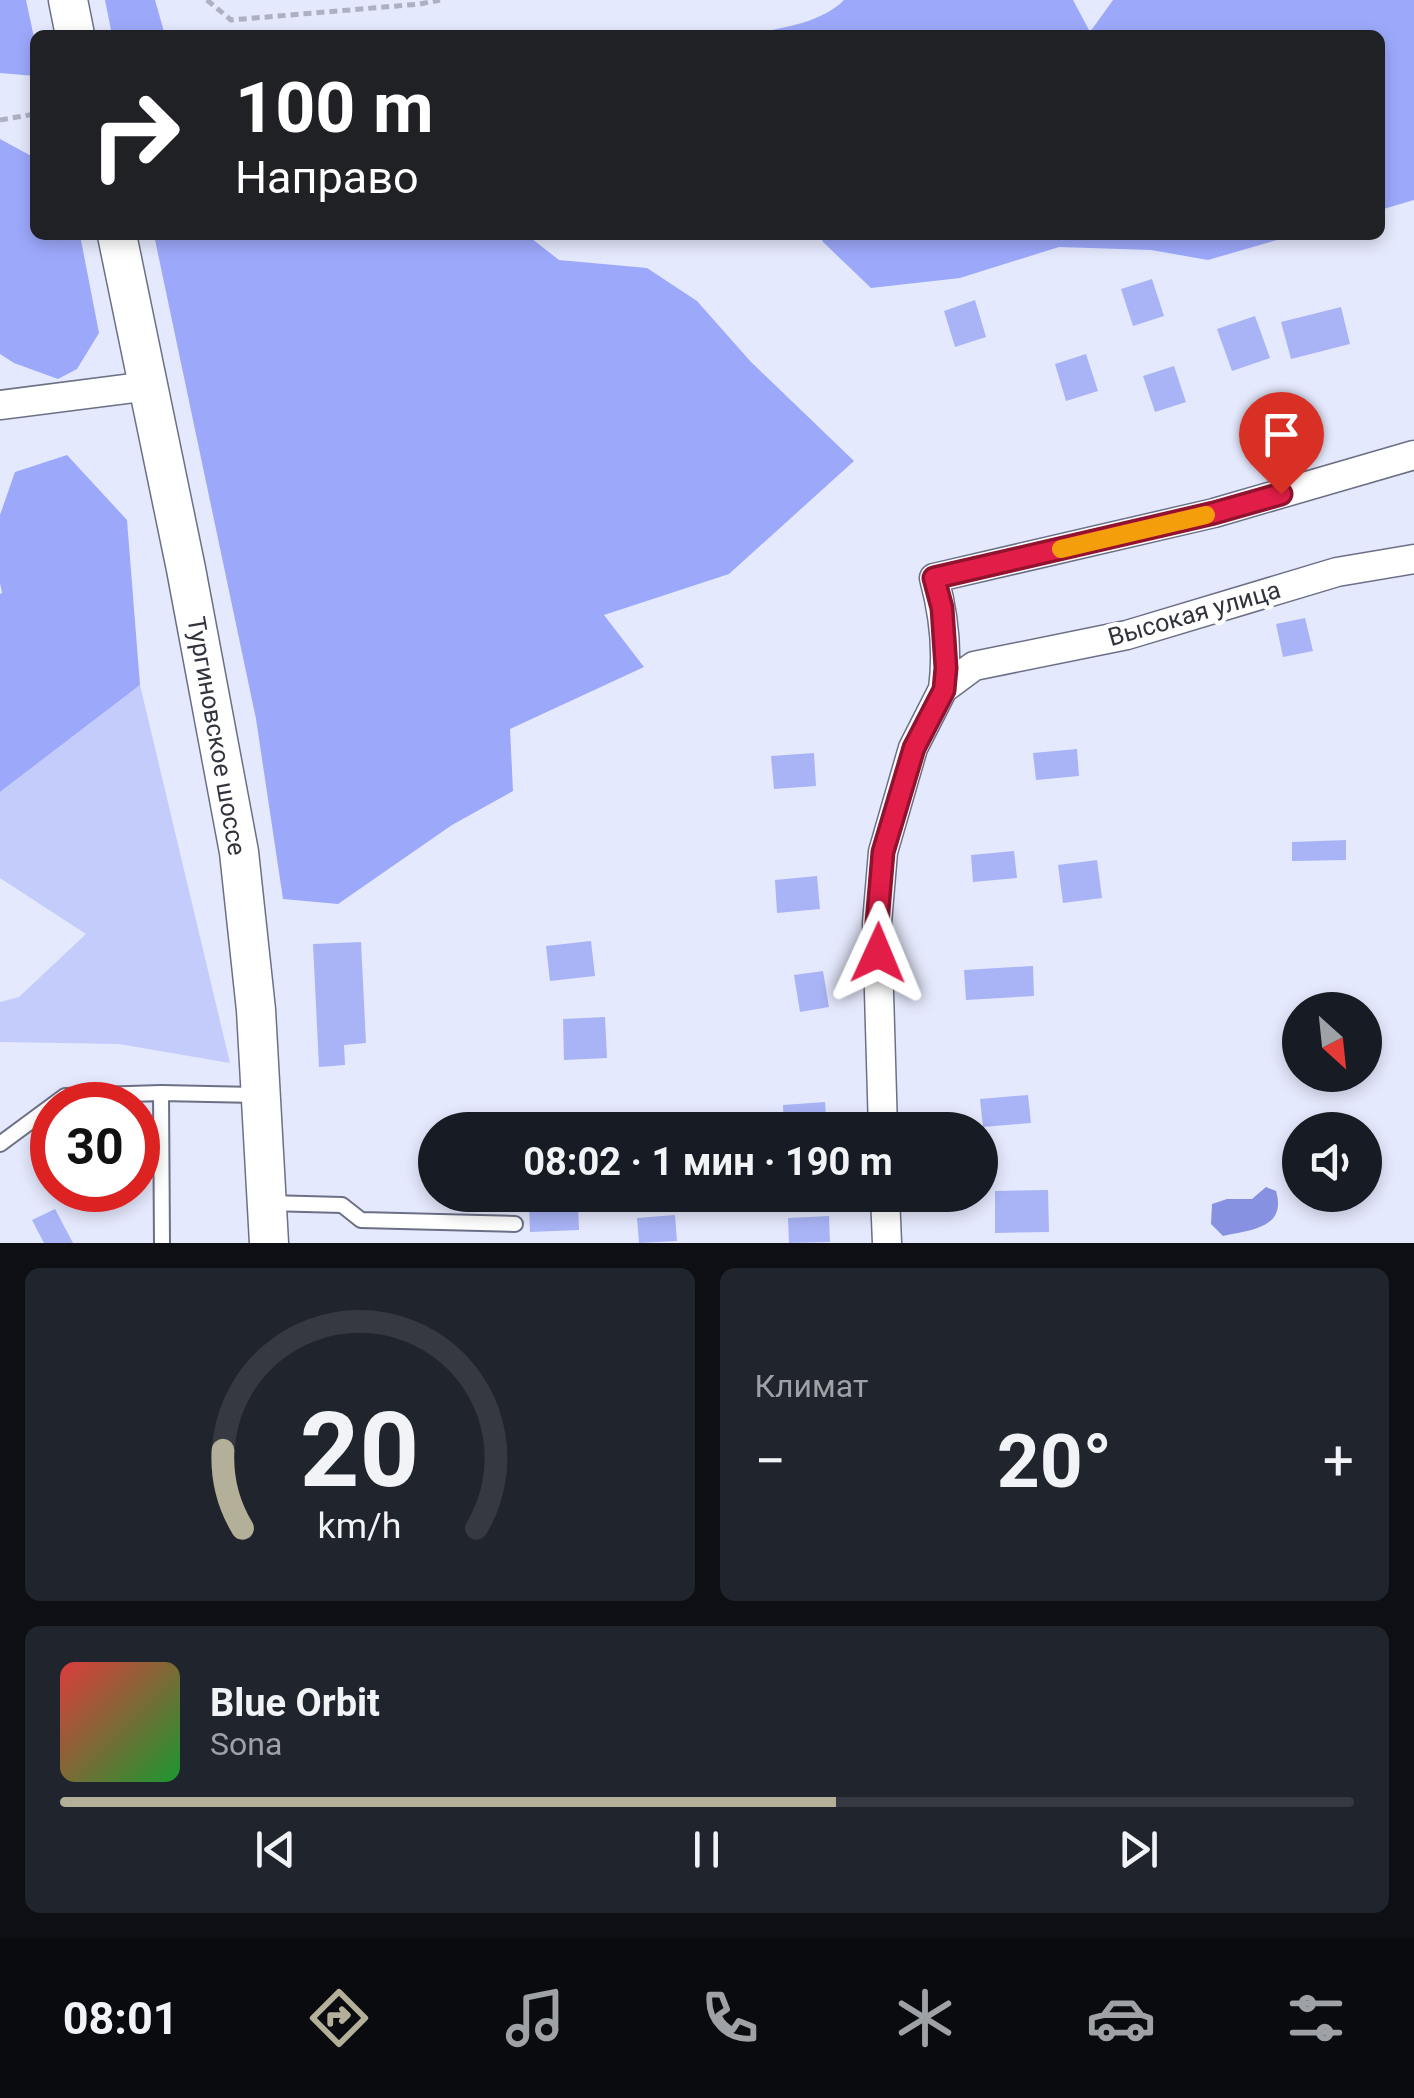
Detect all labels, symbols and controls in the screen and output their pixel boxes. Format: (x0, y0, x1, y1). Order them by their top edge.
text: 100 m (235, 67, 434, 149)
icon: right (70, 70, 200, 200)
text: Направо (235, 151, 419, 204)
pin (1239, 392, 1324, 495)
icon: arrive (1254, 407, 1309, 462)
street label: Высокая улица (1105, 575, 1284, 652)
street label: Тургиновское шоссе (181, 615, 252, 858)
position arrow (826, 901, 930, 1005)
north arrow (1282, 992, 1382, 1092)
map controls (1282, 992, 1382, 1212)
speed limit sign: 30 (30, 1082, 160, 1212)
button: sound (1282, 1112, 1382, 1212)
text: 08:02 · 1 мин · 190 m (523, 1140, 893, 1184)
text: Климат (755, 1367, 868, 1405)
text: 20 (300, 1390, 419, 1511)
text: 20° (997, 1417, 1112, 1505)
text: − (755, 1429, 786, 1493)
text: + (1323, 1429, 1354, 1493)
text: km/h (318, 1505, 402, 1547)
text: Blue Orbit (210, 1681, 380, 1725)
text: Sona (210, 1725, 282, 1763)
icon: previous (248, 1822, 303, 1877)
icon: pause (679, 1822, 734, 1877)
icon: next (1111, 1822, 1166, 1877)
icon: directions (304, 1983, 374, 2053)
icon: music (500, 1983, 570, 2053)
icon: phone (695, 1983, 765, 2053)
icon: climate (890, 1983, 960, 2053)
icon: car (1086, 1983, 1156, 2053)
icon: filters (1281, 1983, 1351, 2053)
text: 08:01 (63, 1992, 179, 2045)

